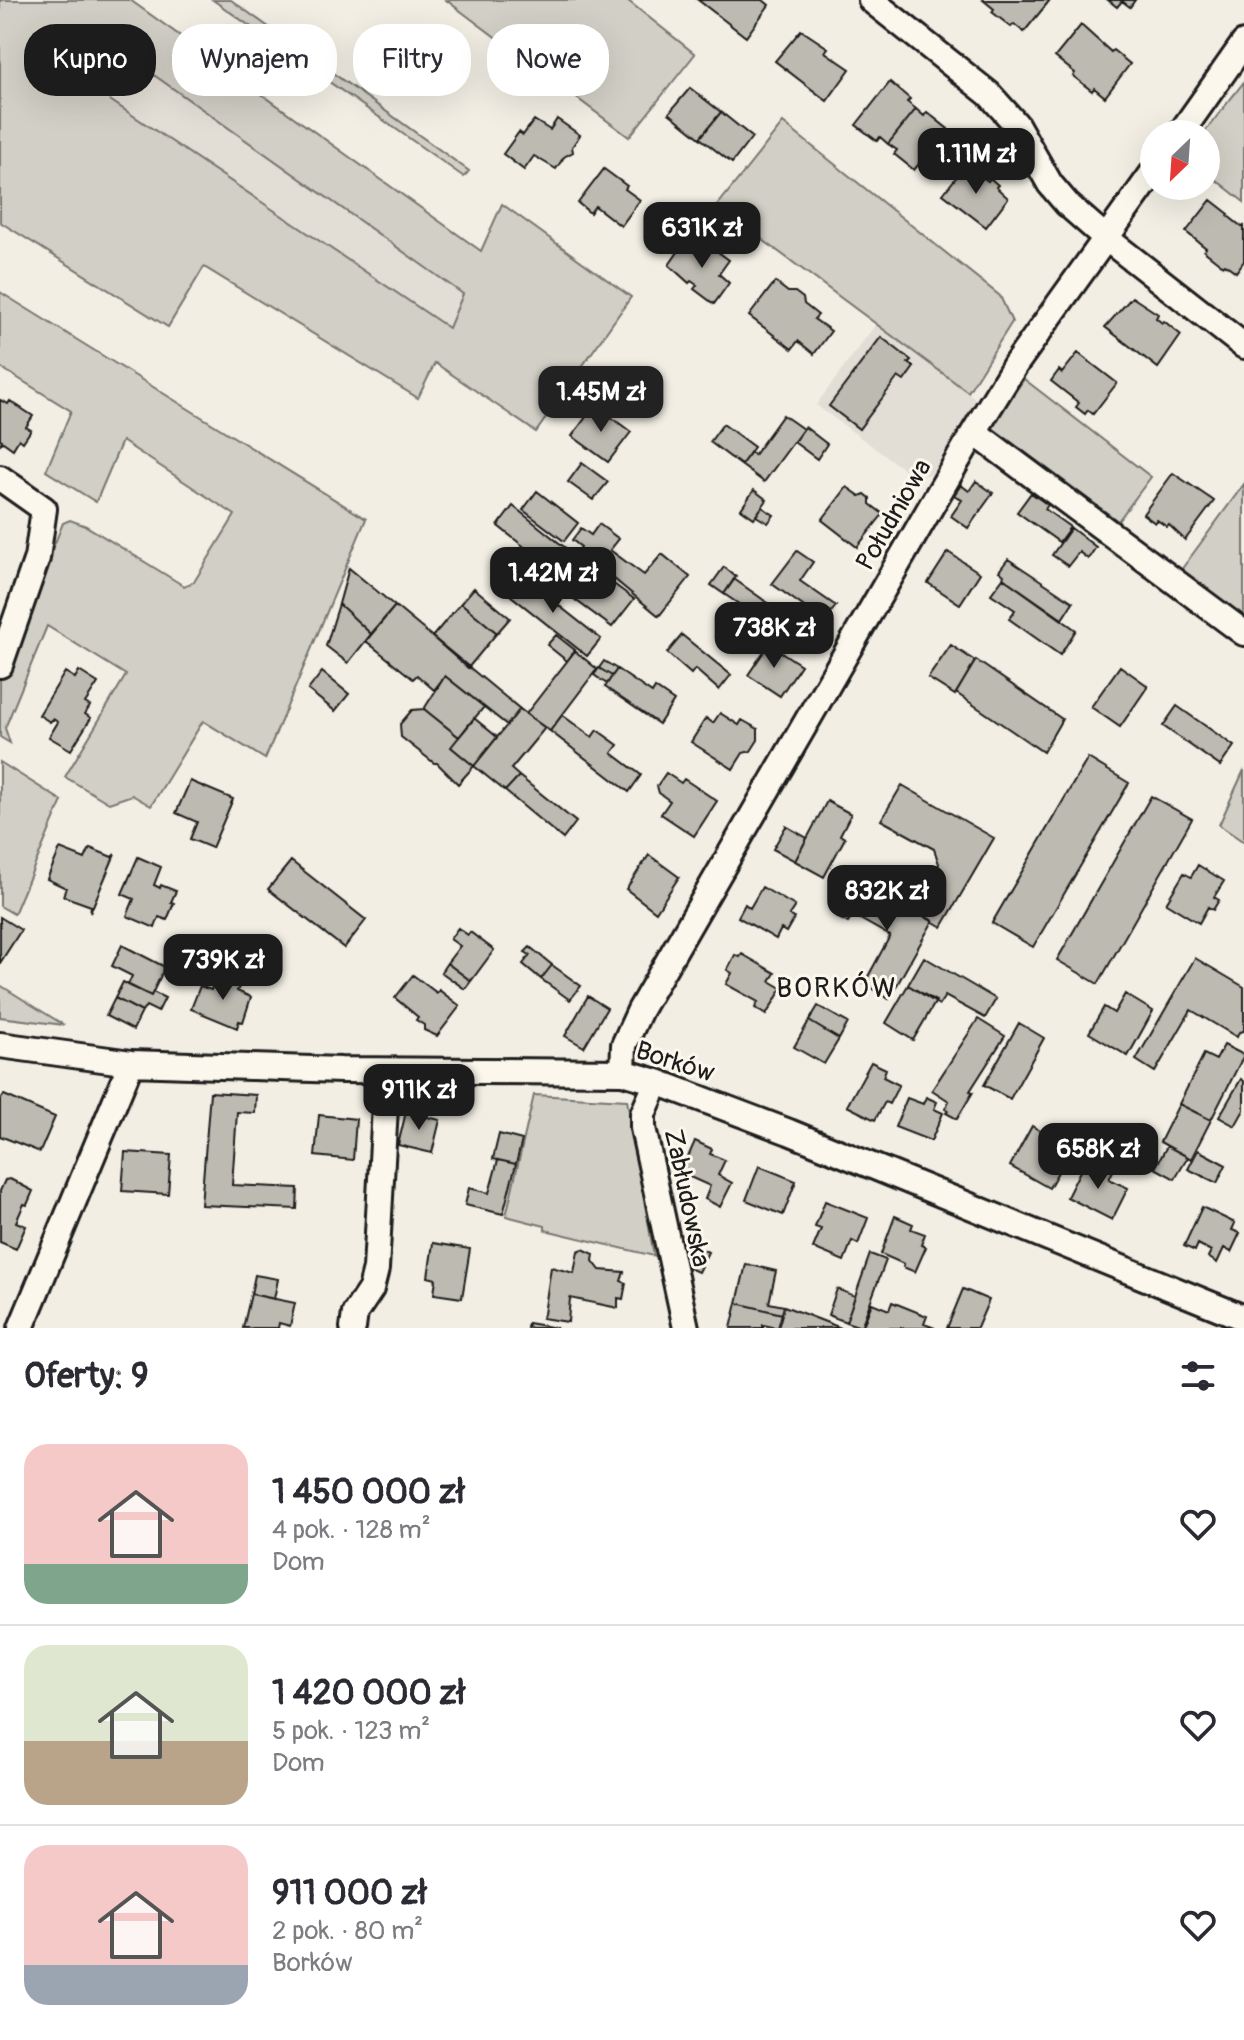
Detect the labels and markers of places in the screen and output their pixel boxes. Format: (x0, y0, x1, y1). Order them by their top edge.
pin: 1.11M zł (893, 128, 1059, 196)
pin: 631K zł (628, 202, 776, 270)
pin: 1.45M zł (518, 366, 684, 434)
pin: 1.42M zł (470, 547, 636, 615)
pin: 738K zł (700, 602, 848, 670)
pin: 832K zł (813, 865, 961, 933)
pin: 739K zł (149, 934, 297, 1002)
pin: 911K zł (345, 1064, 493, 1132)
pin: 658K zł (1024, 1123, 1172, 1191)

